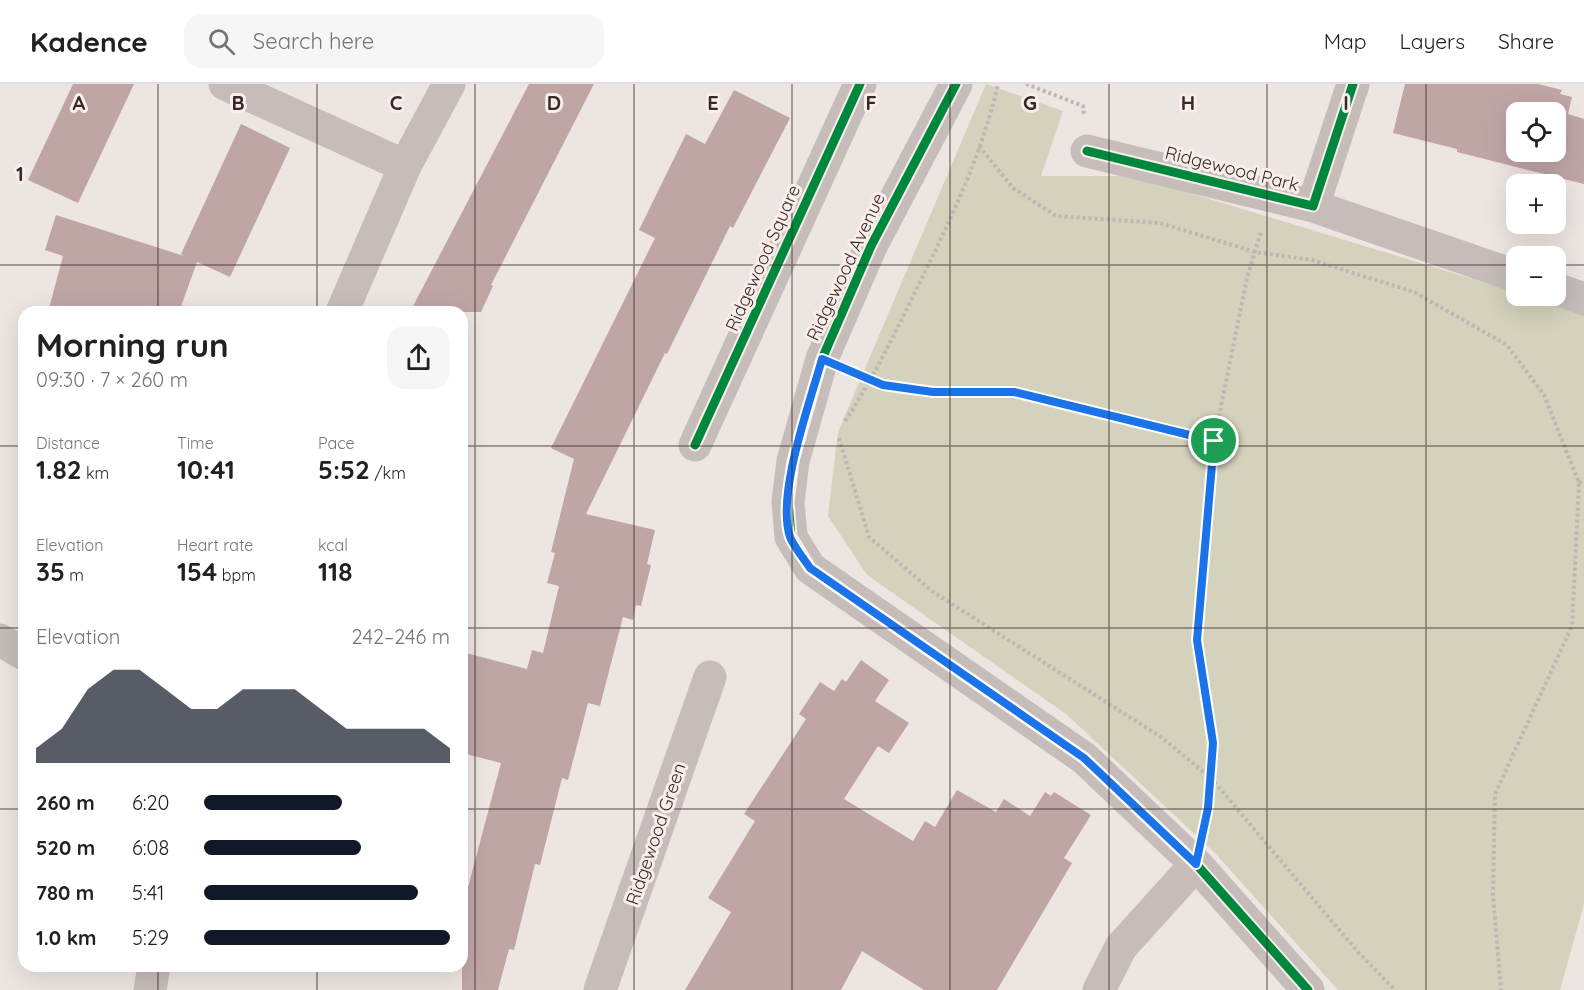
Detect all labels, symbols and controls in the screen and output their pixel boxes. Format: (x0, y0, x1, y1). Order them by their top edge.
search box (184, 14, 604, 68)
text: Kadence (30, 24, 148, 59)
icon: search (205, 25, 238, 58)
text: Search here (253, 27, 374, 55)
text: Map (1324, 28, 1367, 54)
text: Layers (1400, 28, 1465, 54)
text: Share (1498, 28, 1554, 54)
text: A (73, 90, 86, 115)
text: B (231, 90, 245, 115)
text: C (390, 90, 403, 115)
text: D (547, 90, 561, 115)
text: E (707, 90, 719, 115)
text: F (865, 90, 877, 115)
text: G (1023, 90, 1037, 115)
text: H (1181, 90, 1195, 115)
text: I (1343, 90, 1349, 115)
map controls (1506, 102, 1566, 306)
button: locate (1506, 102, 1566, 162)
street label: Ridgewood Park (1163, 141, 1301, 196)
text: 1 (16, 161, 24, 186)
button: + (1506, 174, 1566, 234)
street label: Ridgewood Square (720, 181, 805, 335)
street label: Ridgewood Avenue (801, 189, 890, 344)
button: − (1506, 246, 1566, 306)
text: Morning run (36, 324, 229, 365)
button: share (387, 326, 450, 389)
text: 09:30 · 7 × 260 m (36, 367, 188, 392)
pin (1188, 415, 1239, 466)
icon: arrive (1197, 424, 1230, 457)
text: Distance (36, 433, 100, 453)
text: Time (177, 433, 214, 453)
text: Pace (318, 433, 354, 453)
text: 1.82 (36, 453, 82, 486)
text: 10:41 (177, 453, 235, 486)
text: 5:52 (318, 453, 370, 486)
text: km (82, 463, 109, 483)
text: /km (370, 463, 406, 483)
text: Elevation (36, 535, 103, 555)
text: Heart rate (177, 535, 253, 555)
text: kcal (318, 535, 348, 555)
text: 35 (36, 555, 65, 588)
text: 154 (177, 555, 217, 588)
text: 118 (318, 555, 352, 588)
text: m (65, 565, 84, 585)
text: bpm (217, 565, 256, 585)
text: Elevation (36, 624, 120, 649)
text: 242–246 m (352, 624, 450, 649)
street label: Ridgewood Green (620, 760, 691, 908)
text: 260 m (36, 790, 95, 815)
text: 6:20 (132, 790, 169, 815)
text: 520 m (36, 835, 95, 860)
text: 6:08 (132, 835, 169, 860)
text: 780 m (36, 880, 94, 905)
text: 5:41 (132, 880, 164, 905)
text: 1.0 km (36, 925, 96, 950)
text: 5:29 (132, 925, 169, 950)

